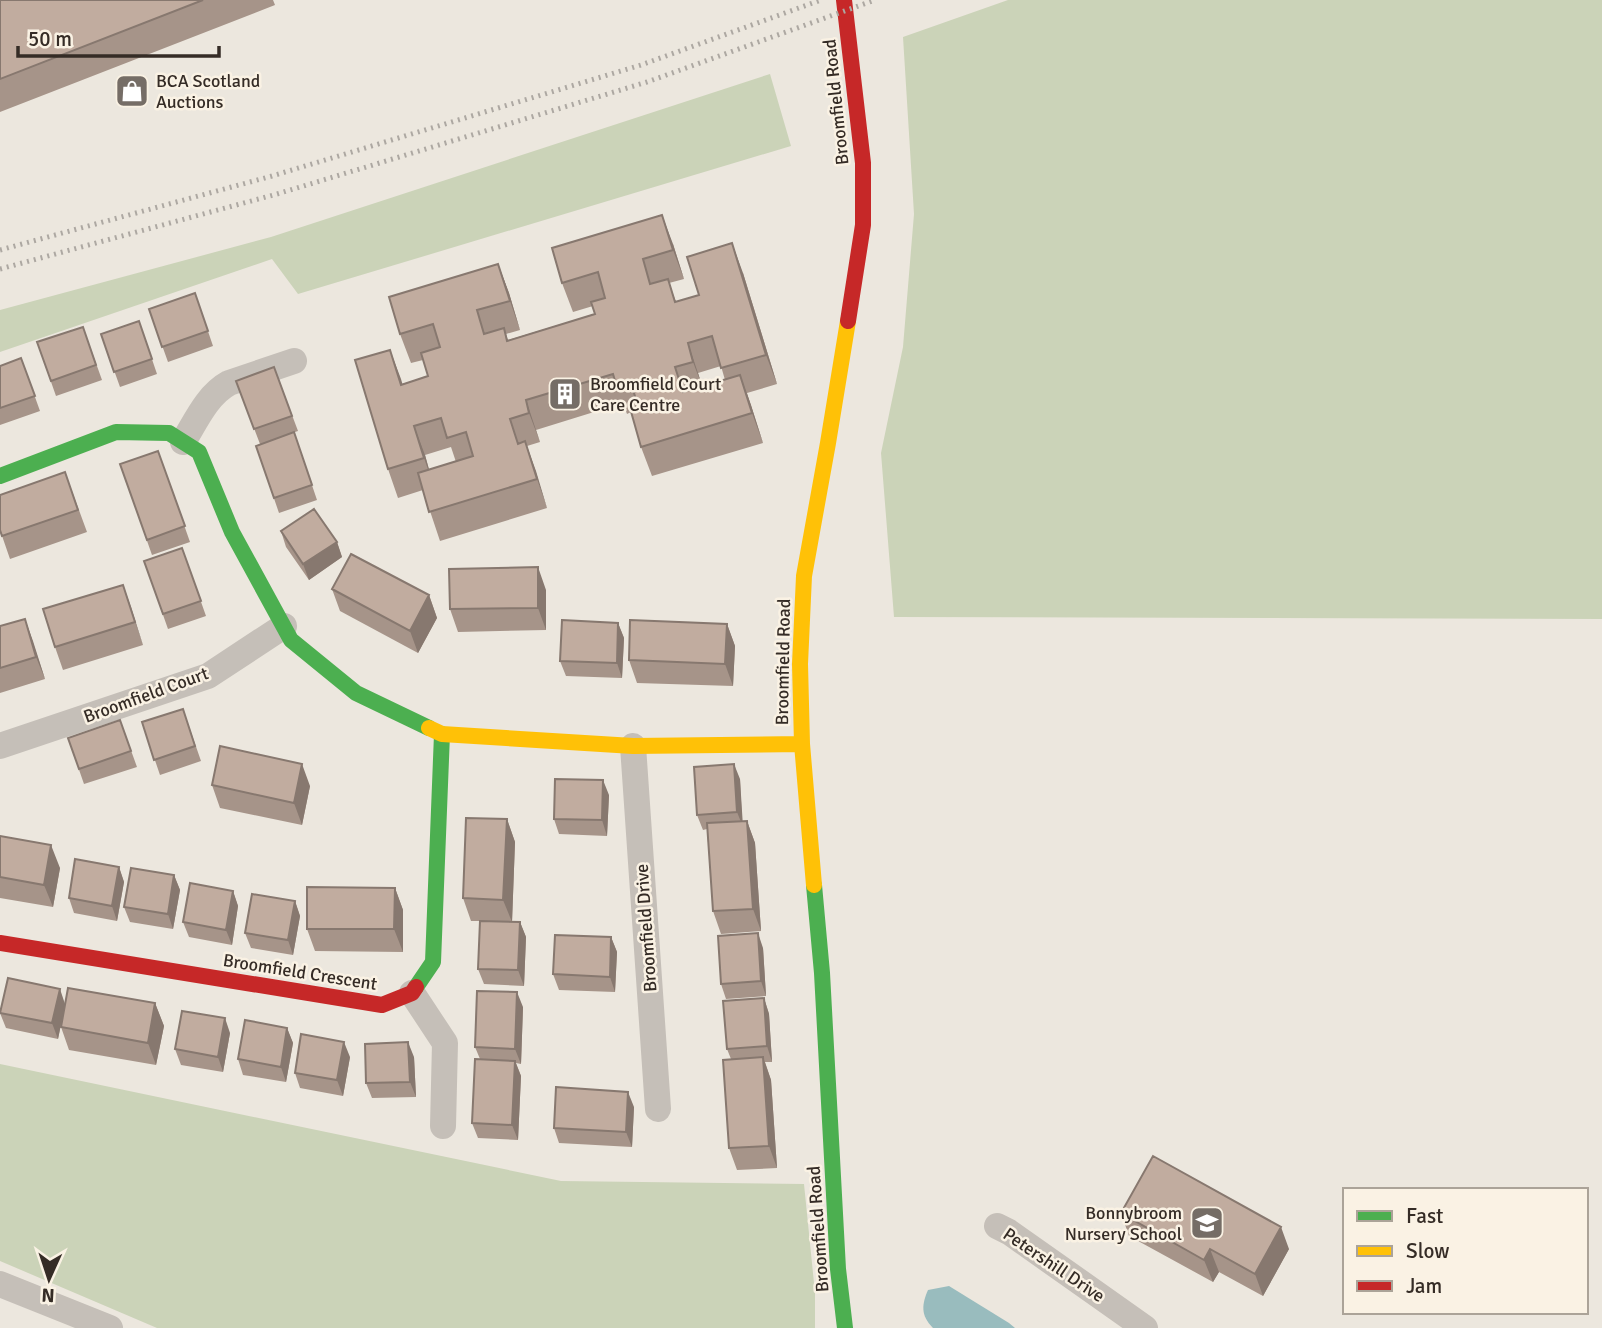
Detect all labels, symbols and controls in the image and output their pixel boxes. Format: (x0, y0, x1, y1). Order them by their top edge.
scale bar (18, 14, 219, 58)
text: 50 m (28, 26, 72, 52)
street label: Broomfield Road (818, 38, 854, 166)
place label: BCA Scotland Auctions (156, 70, 260, 113)
shop icon: BCA Scotland Auctions (113, 72, 151, 110)
place label: Broomfield Court Care Centre (590, 373, 721, 416)
building icon: Broomfield Court Care Centre (546, 375, 584, 413)
street label: Broomfield Road (771, 598, 795, 726)
street label: Broomfield Court (81, 662, 211, 728)
street label: Broomfield Drive (631, 863, 661, 993)
street label: Broomfield Crescent (221, 949, 379, 995)
street label: Broomfield Road (803, 1165, 833, 1293)
legend (1343, 1188, 1588, 1314)
place label: Bonnybroom Nursery School (1065, 1202, 1182, 1245)
text: Fast (1406, 1203, 1443, 1229)
school or university icon: Bonnybroom Nursery School (1188, 1204, 1226, 1242)
street label: Petershill Drive (999, 1223, 1109, 1307)
text: Slow (1406, 1238, 1450, 1264)
north arrow (14, 1244, 84, 1314)
text: Jam (1406, 1273, 1442, 1299)
text: N (41, 1283, 55, 1307)

